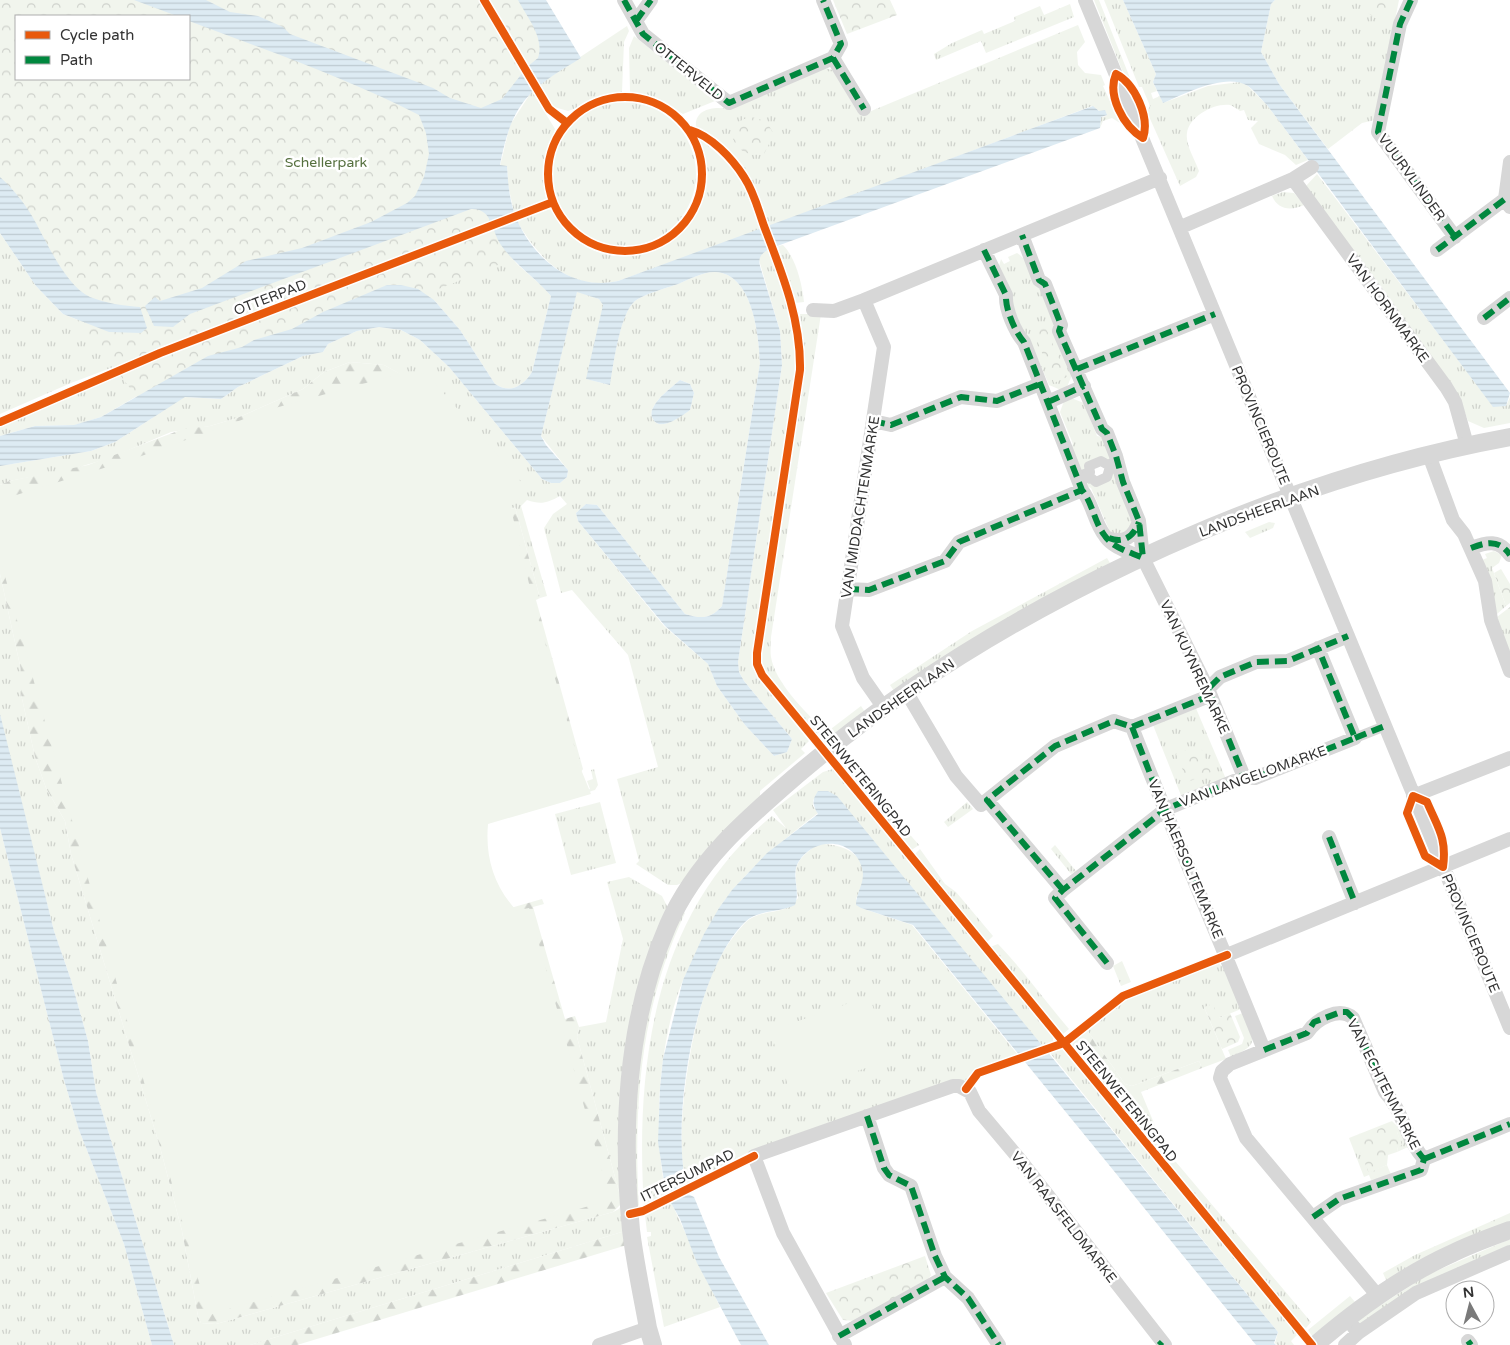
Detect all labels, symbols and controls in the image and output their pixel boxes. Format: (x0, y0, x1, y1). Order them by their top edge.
legend (15, 15, 190, 80)
text: Cycle path (60, 26, 134, 44)
street label: OTTERVELD (651, 38, 727, 104)
text: Path (60, 51, 93, 69)
street label: VUURVLINDER (1374, 130, 1449, 224)
park label: Schellerpark (285, 154, 368, 171)
street label: VAN HORNMARKE (1343, 251, 1433, 366)
street label: OTTERPAD (231, 276, 309, 319)
street label: PROVINCIEROUTE (1228, 363, 1293, 487)
street label: VAN MIDDACHTENMARKE (838, 415, 883, 599)
street label: LANDSHEERLAAN (1197, 482, 1322, 541)
street label: VAN KUYNREMARKE (1156, 598, 1233, 737)
street label: LANDSHEERLAAN (845, 655, 958, 742)
street label: STEENWETERINGPAD (806, 712, 915, 841)
street label: VAN LANGELOMARKE (1177, 742, 1329, 811)
street label: VAN HAERSOLTEMARKE (1144, 777, 1227, 941)
street label: PROVINCIEROUTE (1438, 871, 1503, 995)
street label: VAN ECHTENMARKE (1343, 1016, 1424, 1153)
street label: STEENWETERINGPAD (1072, 1037, 1181, 1166)
street label: ITTERSUMPAD (637, 1145, 737, 1206)
street label: VAN RAASFELDMARKE (1007, 1148, 1120, 1286)
north arrow (1445, 1280, 1495, 1330)
text: N (1462, 1283, 1475, 1302)

